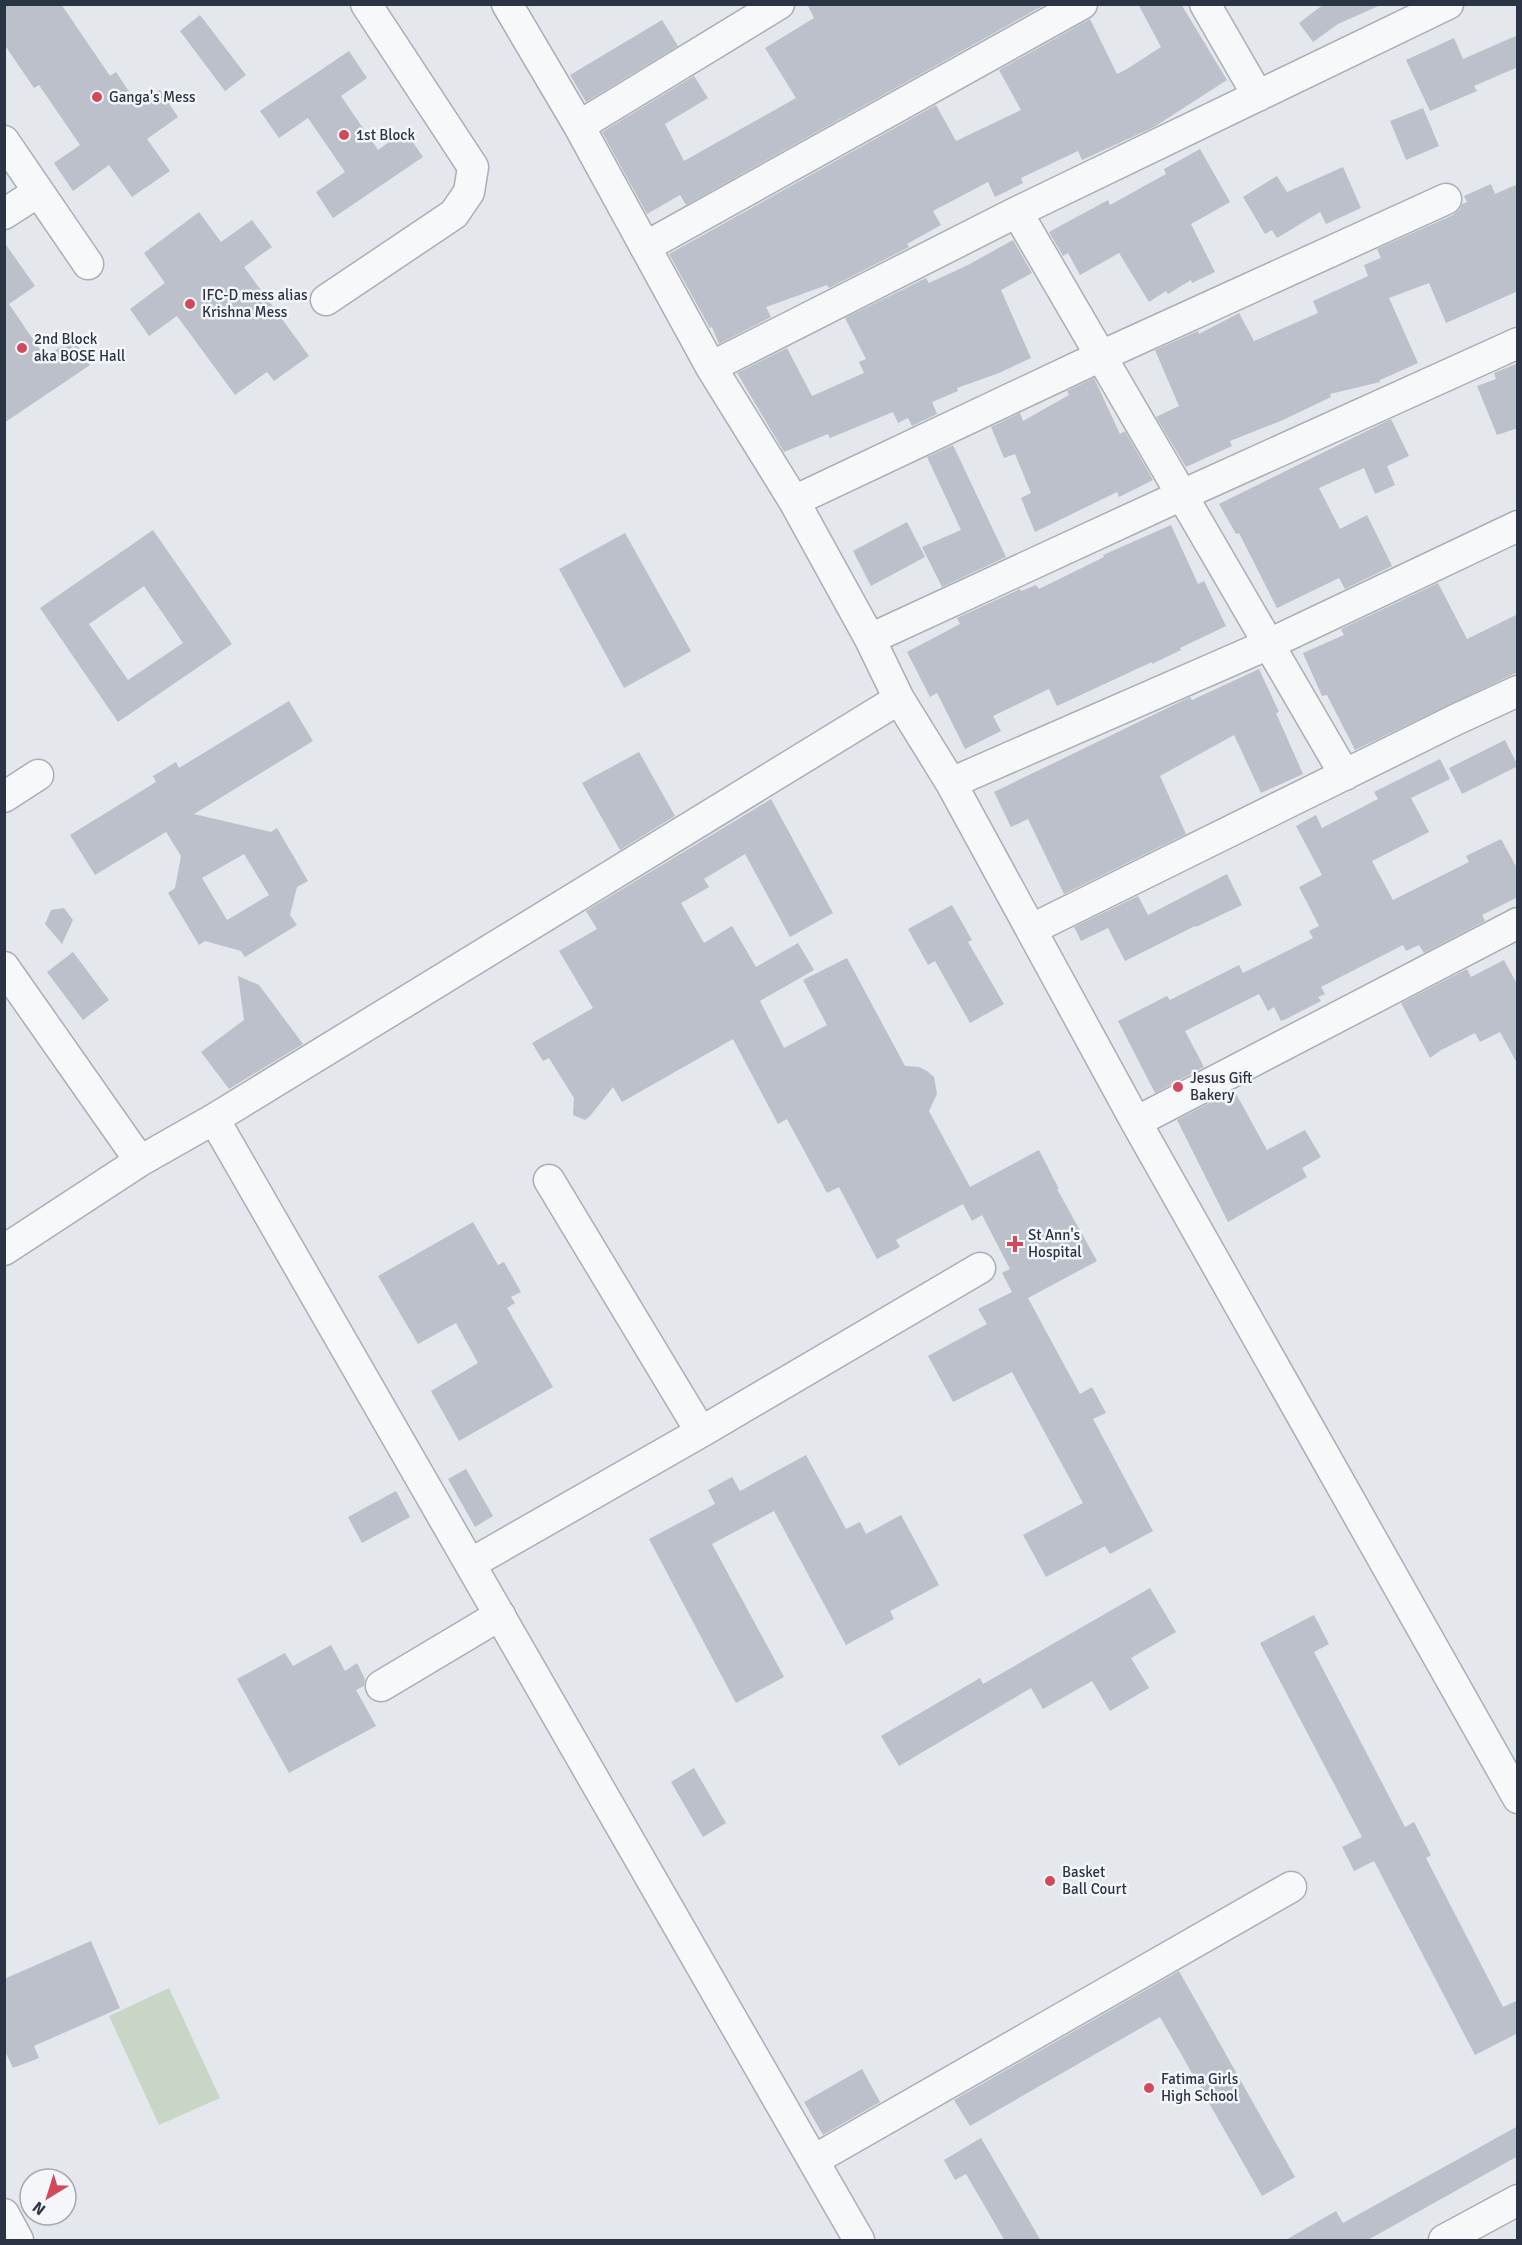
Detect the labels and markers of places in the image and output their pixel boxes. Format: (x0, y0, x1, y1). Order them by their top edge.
place label: Ganga's Mess (109, 88, 196, 106)
marker: Ganga's Mess (90, 90, 104, 104)
place label: 1st Block (356, 126, 415, 144)
marker: 1st Block (337, 128, 351, 142)
place label: IFC-D mess alias Krishna Mess (202, 286, 308, 321)
marker: IFC-D mess alias Krishna Mess (183, 297, 197, 311)
place label: 2nd Block aka BOSE Hall (34, 330, 125, 365)
marker: 2nd Block aka BOSE Hall (15, 341, 29, 355)
place label: Jesus Gift Bakery (1190, 1069, 1252, 1104)
marker: Jesus Gift Bakery (1171, 1080, 1185, 1094)
place label: St Ann's Hospital (1028, 1226, 1082, 1261)
marker: St Ann's Hospital (1006, 1235, 1024, 1253)
place label: Basket Ball Court (1062, 1863, 1127, 1898)
marker: Basket Ball Court (1043, 1874, 1057, 1888)
place label: Fatima Girls High School (1161, 2070, 1239, 2105)
marker: Fatima Girls High School (1142, 2081, 1156, 2095)

